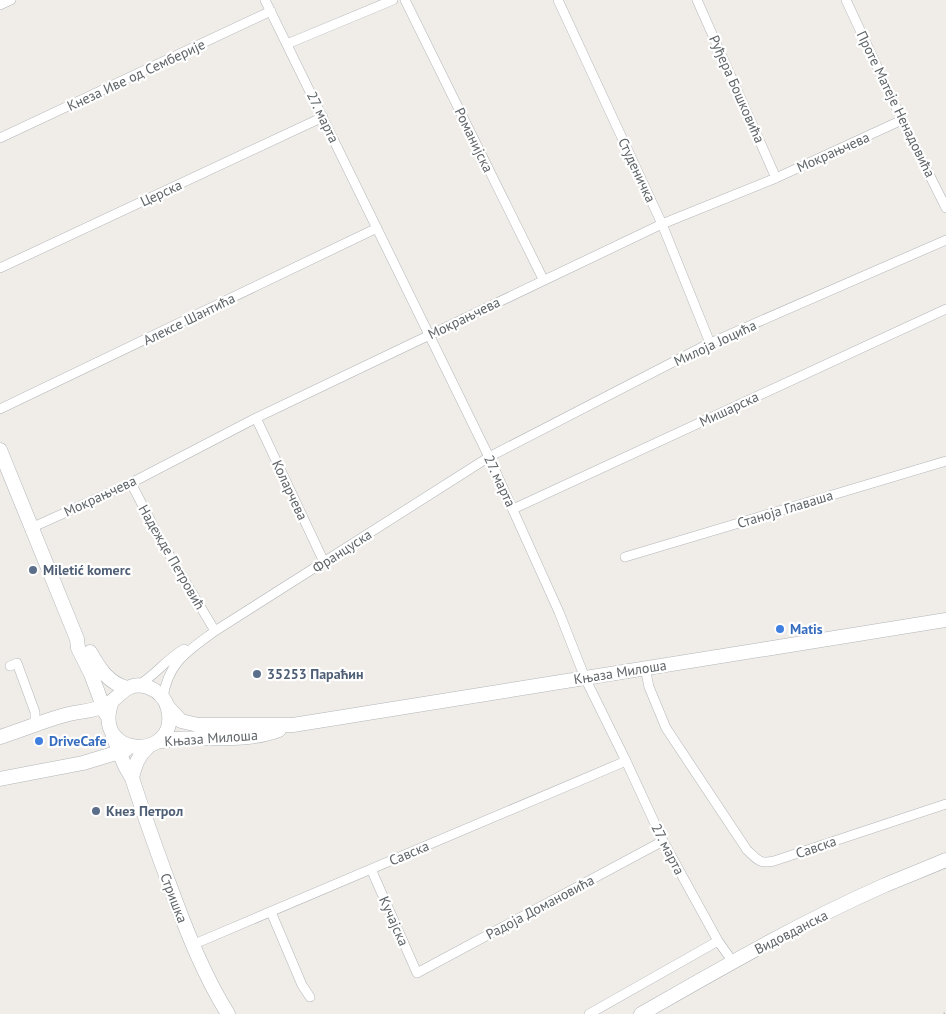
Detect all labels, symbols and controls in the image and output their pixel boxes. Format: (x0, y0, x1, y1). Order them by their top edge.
street label: Проте Матеје Ненадовића (853, 28, 939, 180)
street label: Руђера Бошковића (705, 32, 769, 146)
street label: Кнеза Иве од Семберије (64, 35, 208, 115)
street label: 27. марта (303, 88, 343, 146)
street label: Романијска (451, 105, 497, 175)
street label: Мокрањчева (794, 128, 872, 176)
street label: Студеничка (614, 135, 660, 205)
street label: Церска (137, 176, 185, 210)
street label: Алексе Шантића (140, 289, 238, 349)
street label: Мокрањчева (425, 293, 503, 343)
street label: Милоја Јоцића (671, 316, 759, 370)
street label: Мишарска (696, 387, 762, 431)
street label: 27. марта (480, 452, 520, 510)
street label: Коларчева (268, 457, 312, 523)
street label: Мокрањчева (61, 471, 139, 521)
street label: Станоја Главаша (735, 486, 835, 532)
street label: Надежде Петровић (135, 501, 209, 613)
street label: Француска (309, 525, 375, 577)
place label: Miletić komerc (43, 561, 131, 579)
marker: Miletić komerc (27, 564, 39, 576)
place label: Matis (790, 620, 823, 638)
marker: Matis (774, 623, 786, 635)
street label: Књаза Милоша (572, 656, 668, 688)
place label: 35253 Параћин (267, 665, 363, 683)
marker: 35253 Параћин (251, 668, 263, 680)
street label: Књаза Милоша (164, 726, 258, 750)
place label: DriveCafe (49, 732, 107, 750)
marker: DriveCafe (33, 735, 45, 747)
place label: Кнез Петрол (106, 802, 183, 820)
marker: Кнез Петрол (90, 805, 102, 817)
street label: 27. марта (647, 820, 689, 878)
street label: Савска (793, 832, 839, 862)
street label: Савска (386, 837, 432, 869)
street label: Стришка (156, 871, 192, 925)
street label: Радоја Домановића (483, 871, 597, 943)
street label: Кучајска (375, 893, 413, 949)
street label: Видовданска (751, 906, 831, 958)

